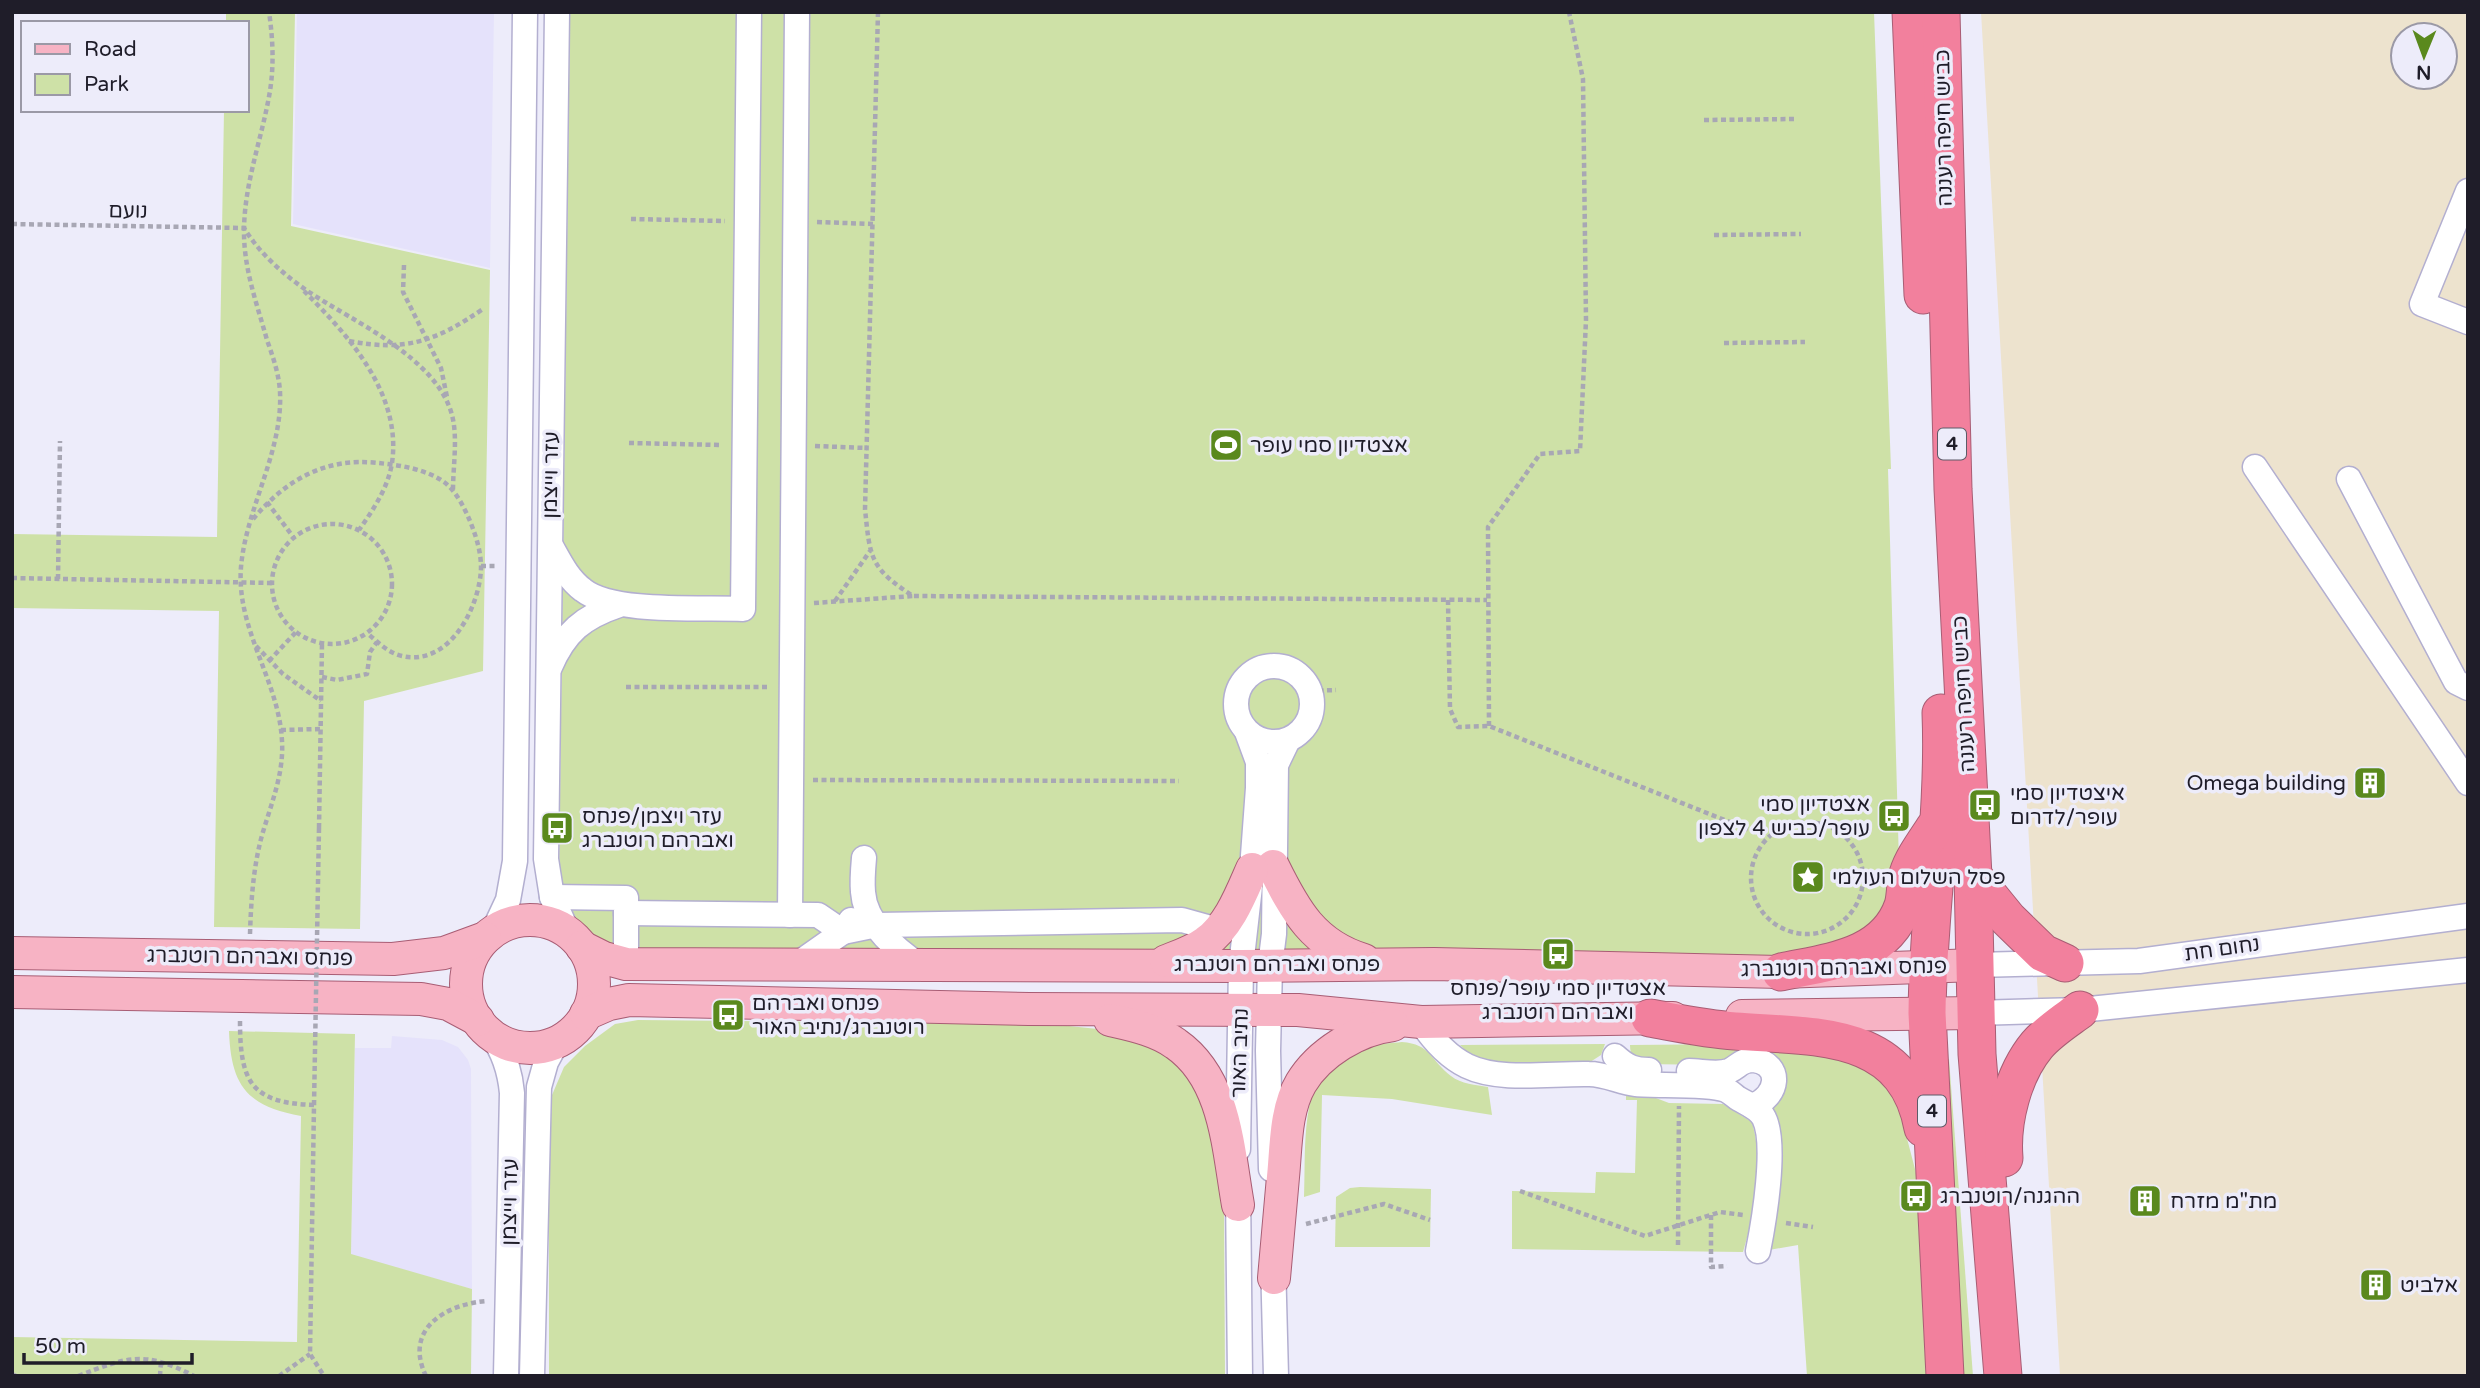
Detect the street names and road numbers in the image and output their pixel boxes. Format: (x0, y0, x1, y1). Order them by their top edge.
street label: כביש חיפה רעננה (1930, 49, 1958, 207)
street label: נועם (108, 198, 148, 224)
road number: 4 (1938, 428, 1966, 460)
street label: עזר וייצמן (538, 431, 564, 519)
street label: כביש חיפה רעננה (1947, 615, 1981, 773)
street label: נחום חת (2182, 931, 2262, 967)
street label: פנחס ואברהם רוטנברג (147, 943, 353, 971)
street label: פנחס ואברהם רוטנברג (1174, 952, 1380, 977)
street label: פנחס ואברהם רוטנברג (1741, 954, 1947, 982)
street label: נתיב האור (1226, 1007, 1254, 1099)
road number: 4 (1918, 1096, 1946, 1126)
street label: עזר וייצמן (497, 1158, 523, 1246)

